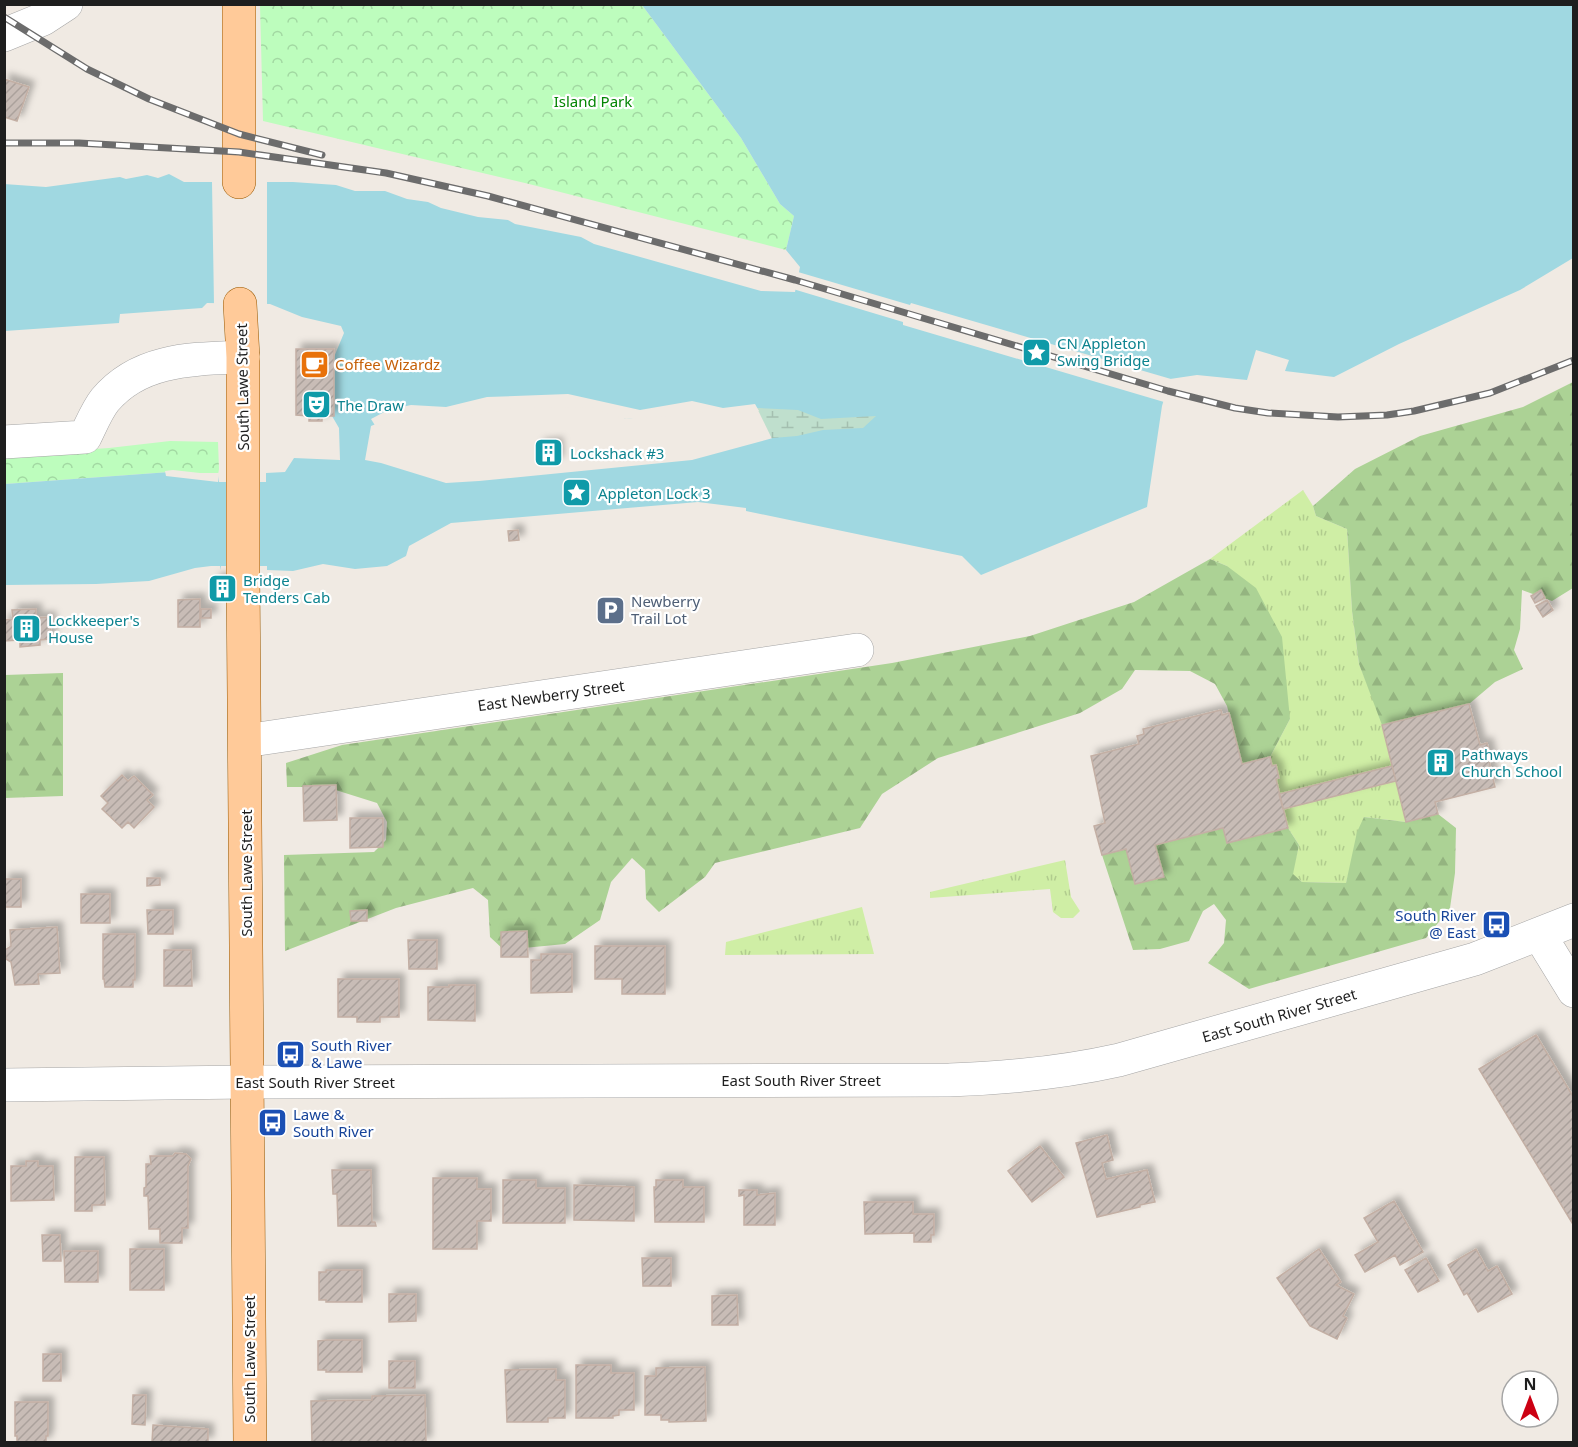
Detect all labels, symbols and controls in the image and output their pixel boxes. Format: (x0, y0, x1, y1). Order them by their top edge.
park label: Island Park (554, 91, 632, 111)
street label: South Lawe Street (231, 323, 253, 451)
place label: CN Appleton Swing Bridge (1057, 333, 1150, 370)
place icon: CN Appleton Swing Bridge (1020, 336, 1052, 368)
cafe icon: Coffee Wizardz (298, 348, 330, 380)
place label: Coffee Wizardz (335, 354, 440, 374)
theatre icon: The Draw (300, 389, 332, 421)
place label: The Draw (337, 395, 404, 415)
building icon: Lockshack #3 (533, 437, 565, 469)
place label: Lockshack #3 (570, 443, 664, 463)
place icon: Appleton Lock 3 (561, 477, 593, 509)
place label: Appleton Lock 3 (598, 483, 711, 503)
place label: Bridge Tenders Cab (243, 570, 330, 607)
building icon: Bridge Tenders Cab (206, 573, 238, 605)
place label: Newberry Trail Lot (631, 591, 700, 628)
parking icon: Newberry Trail Lot (594, 594, 626, 626)
place label: Lockkeeper's House (48, 610, 140, 647)
building icon: Lockkeeper's House (11, 613, 43, 645)
street label: East Newberry Street (476, 675, 626, 715)
place label: Pathways Church School (1461, 744, 1562, 781)
building icon: Pathways Church School (1424, 747, 1456, 779)
street label: South Lawe Street (236, 809, 256, 937)
place label: South River @ East (1395, 905, 1477, 942)
bus stop icon: South River @ East (1481, 908, 1513, 940)
street label: East South River Street (1199, 983, 1359, 1047)
place label: South River & Lawe (311, 1035, 392, 1072)
bus stop icon: South River & Lawe (274, 1038, 306, 1070)
street label: East South River Street (721, 1070, 881, 1090)
street label: East South River Street (235, 1072, 395, 1092)
place label: Lawe & South River (293, 1104, 374, 1141)
bus stop icon: Lawe & South River (256, 1107, 288, 1139)
street label: South Lawe Street (239, 1295, 259, 1423)
north arrow (1500, 1369, 1560, 1429)
text: N (1523, 1373, 1537, 1395)

